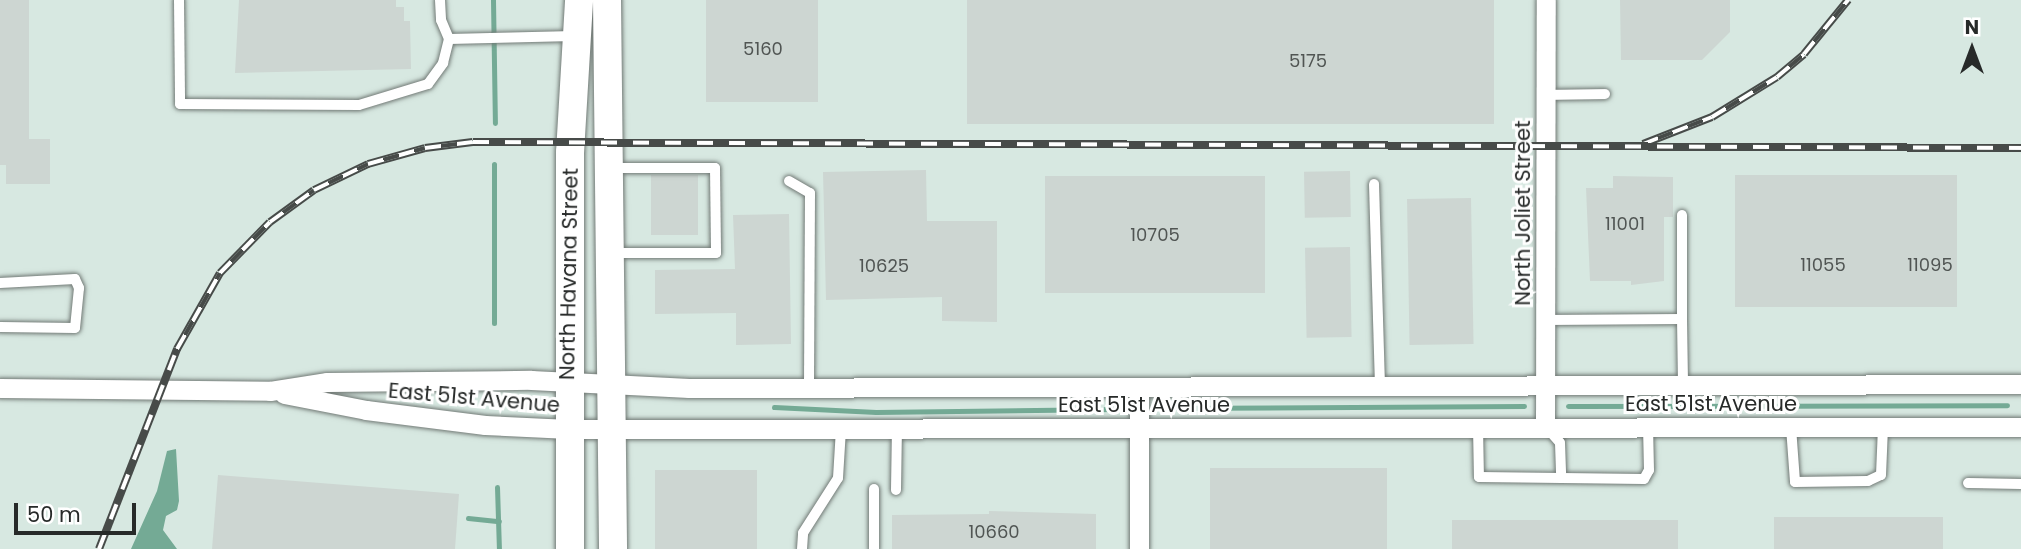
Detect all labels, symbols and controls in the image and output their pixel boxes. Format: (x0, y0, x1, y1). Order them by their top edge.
north arrow (1937, 14, 2007, 84)
text: N (1965, 14, 1979, 41)
house number: 5160 (743, 38, 783, 60)
house number: 5175 (1289, 50, 1327, 72)
street label: North Joliet Street (1510, 120, 1536, 306)
street label: North Havana Street (555, 168, 583, 380)
house number: 11001 (1605, 213, 1645, 235)
house number: 10705 (1130, 224, 1180, 246)
house number: 11055 (1800, 254, 1846, 276)
house number: 11095 (1907, 254, 1953, 276)
house number: 10625 (859, 255, 909, 277)
street label: East 51st Avenue (387, 378, 561, 418)
street label: East 51st Avenue (1625, 391, 1797, 417)
street label: East 51st Avenue (1058, 392, 1230, 418)
scale bar (18, 490, 140, 534)
text: 50 m (27, 500, 81, 529)
house number: 10660 (968, 521, 1020, 543)

